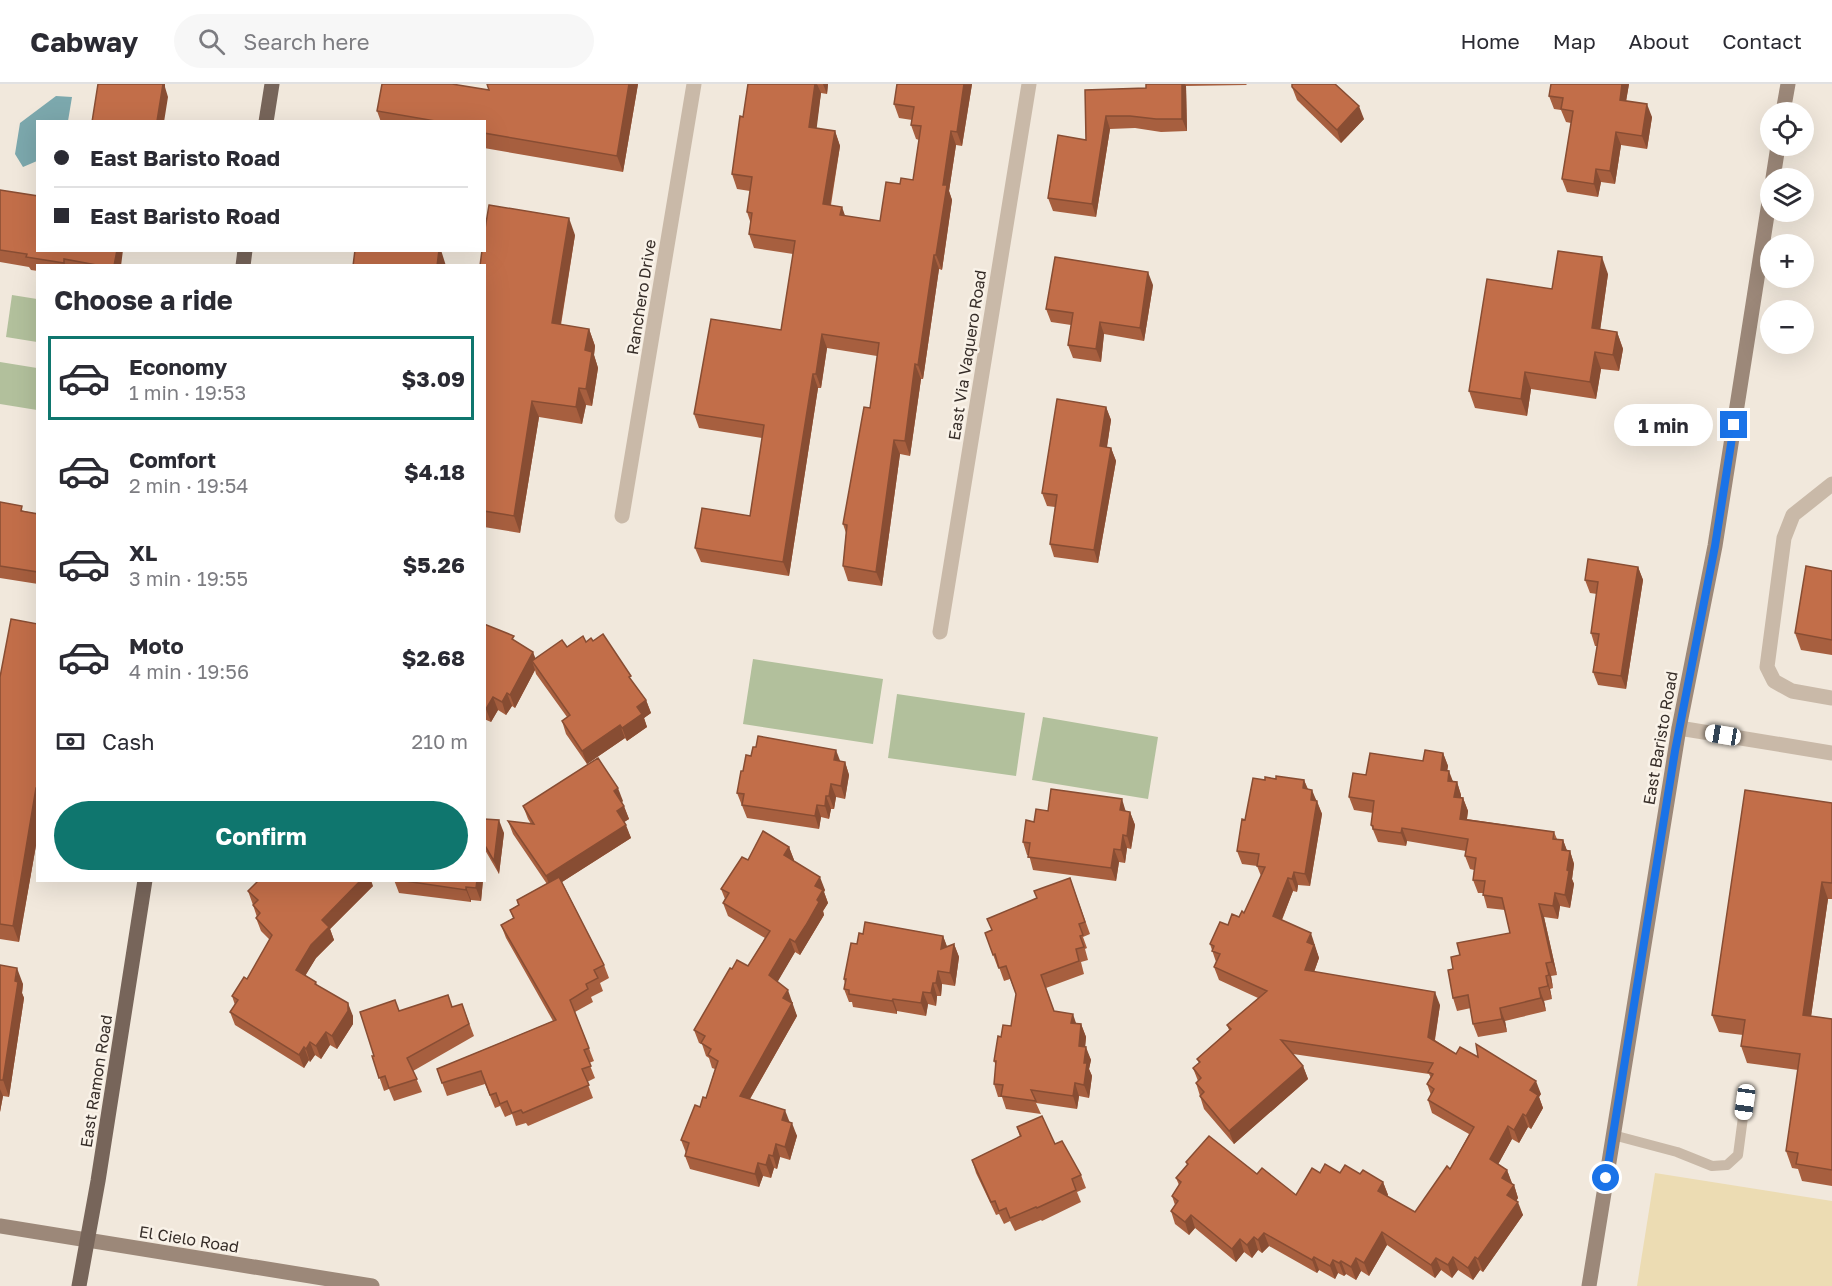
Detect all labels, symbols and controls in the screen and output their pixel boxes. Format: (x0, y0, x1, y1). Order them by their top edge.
search box (174, 14, 594, 68)
text: Cabway (30, 25, 138, 58)
icon: search (195, 25, 228, 58)
text: Search here (243, 28, 369, 55)
text: Home (1460, 28, 1520, 54)
text: Map (1553, 28, 1596, 54)
text: About (1629, 28, 1689, 54)
text: Contact (1722, 28, 1802, 54)
map controls (1760, 102, 1814, 354)
button: locate (1760, 102, 1814, 156)
text: East Baristo Road (90, 144, 280, 171)
button: layers (1760, 168, 1814, 222)
text: East Baristo Road (90, 202, 280, 229)
button: + (1760, 234, 1814, 288)
street label: Ranchero Drive (622, 238, 660, 356)
street label: East Via Vaquero Road (944, 268, 990, 442)
text: Choose a ride (54, 284, 233, 316)
button: − (1760, 300, 1814, 354)
icon: car (57, 351, 111, 405)
text: Economy (129, 353, 227, 380)
text: $3.09 (402, 365, 465, 392)
text: 1 min · 19:53 (129, 380, 246, 404)
callout: 1 min (1614, 404, 1713, 446)
route end (1720, 411, 1747, 438)
text: 1 min (1638, 413, 1689, 437)
icon: car (57, 444, 111, 498)
text: Comfort (129, 446, 216, 473)
text: $4.18 (404, 458, 465, 485)
text: 2 min · 19:54 (129, 473, 249, 497)
icon: car (57, 537, 111, 591)
text: XL (129, 539, 157, 566)
text: $5.26 (402, 551, 465, 578)
text: 3 min · 19:55 (129, 566, 248, 590)
icon: car (57, 630, 111, 684)
text: Moto (129, 632, 184, 659)
text: $2.68 (402, 644, 465, 671)
text: 4 min · 19:56 (129, 659, 249, 683)
street label: East Baristo Road (1638, 670, 1682, 806)
car (1704, 723, 1742, 747)
icon: cash (54, 725, 87, 758)
text: Cash (102, 728, 155, 755)
text: 210 m (412, 729, 468, 753)
button: Confirm (54, 801, 468, 870)
street label: East Ramon Road (76, 1013, 116, 1149)
car (1734, 1083, 1756, 1121)
route start (1592, 1164, 1619, 1191)
street label: El Cielo Road (138, 1221, 240, 1257)

